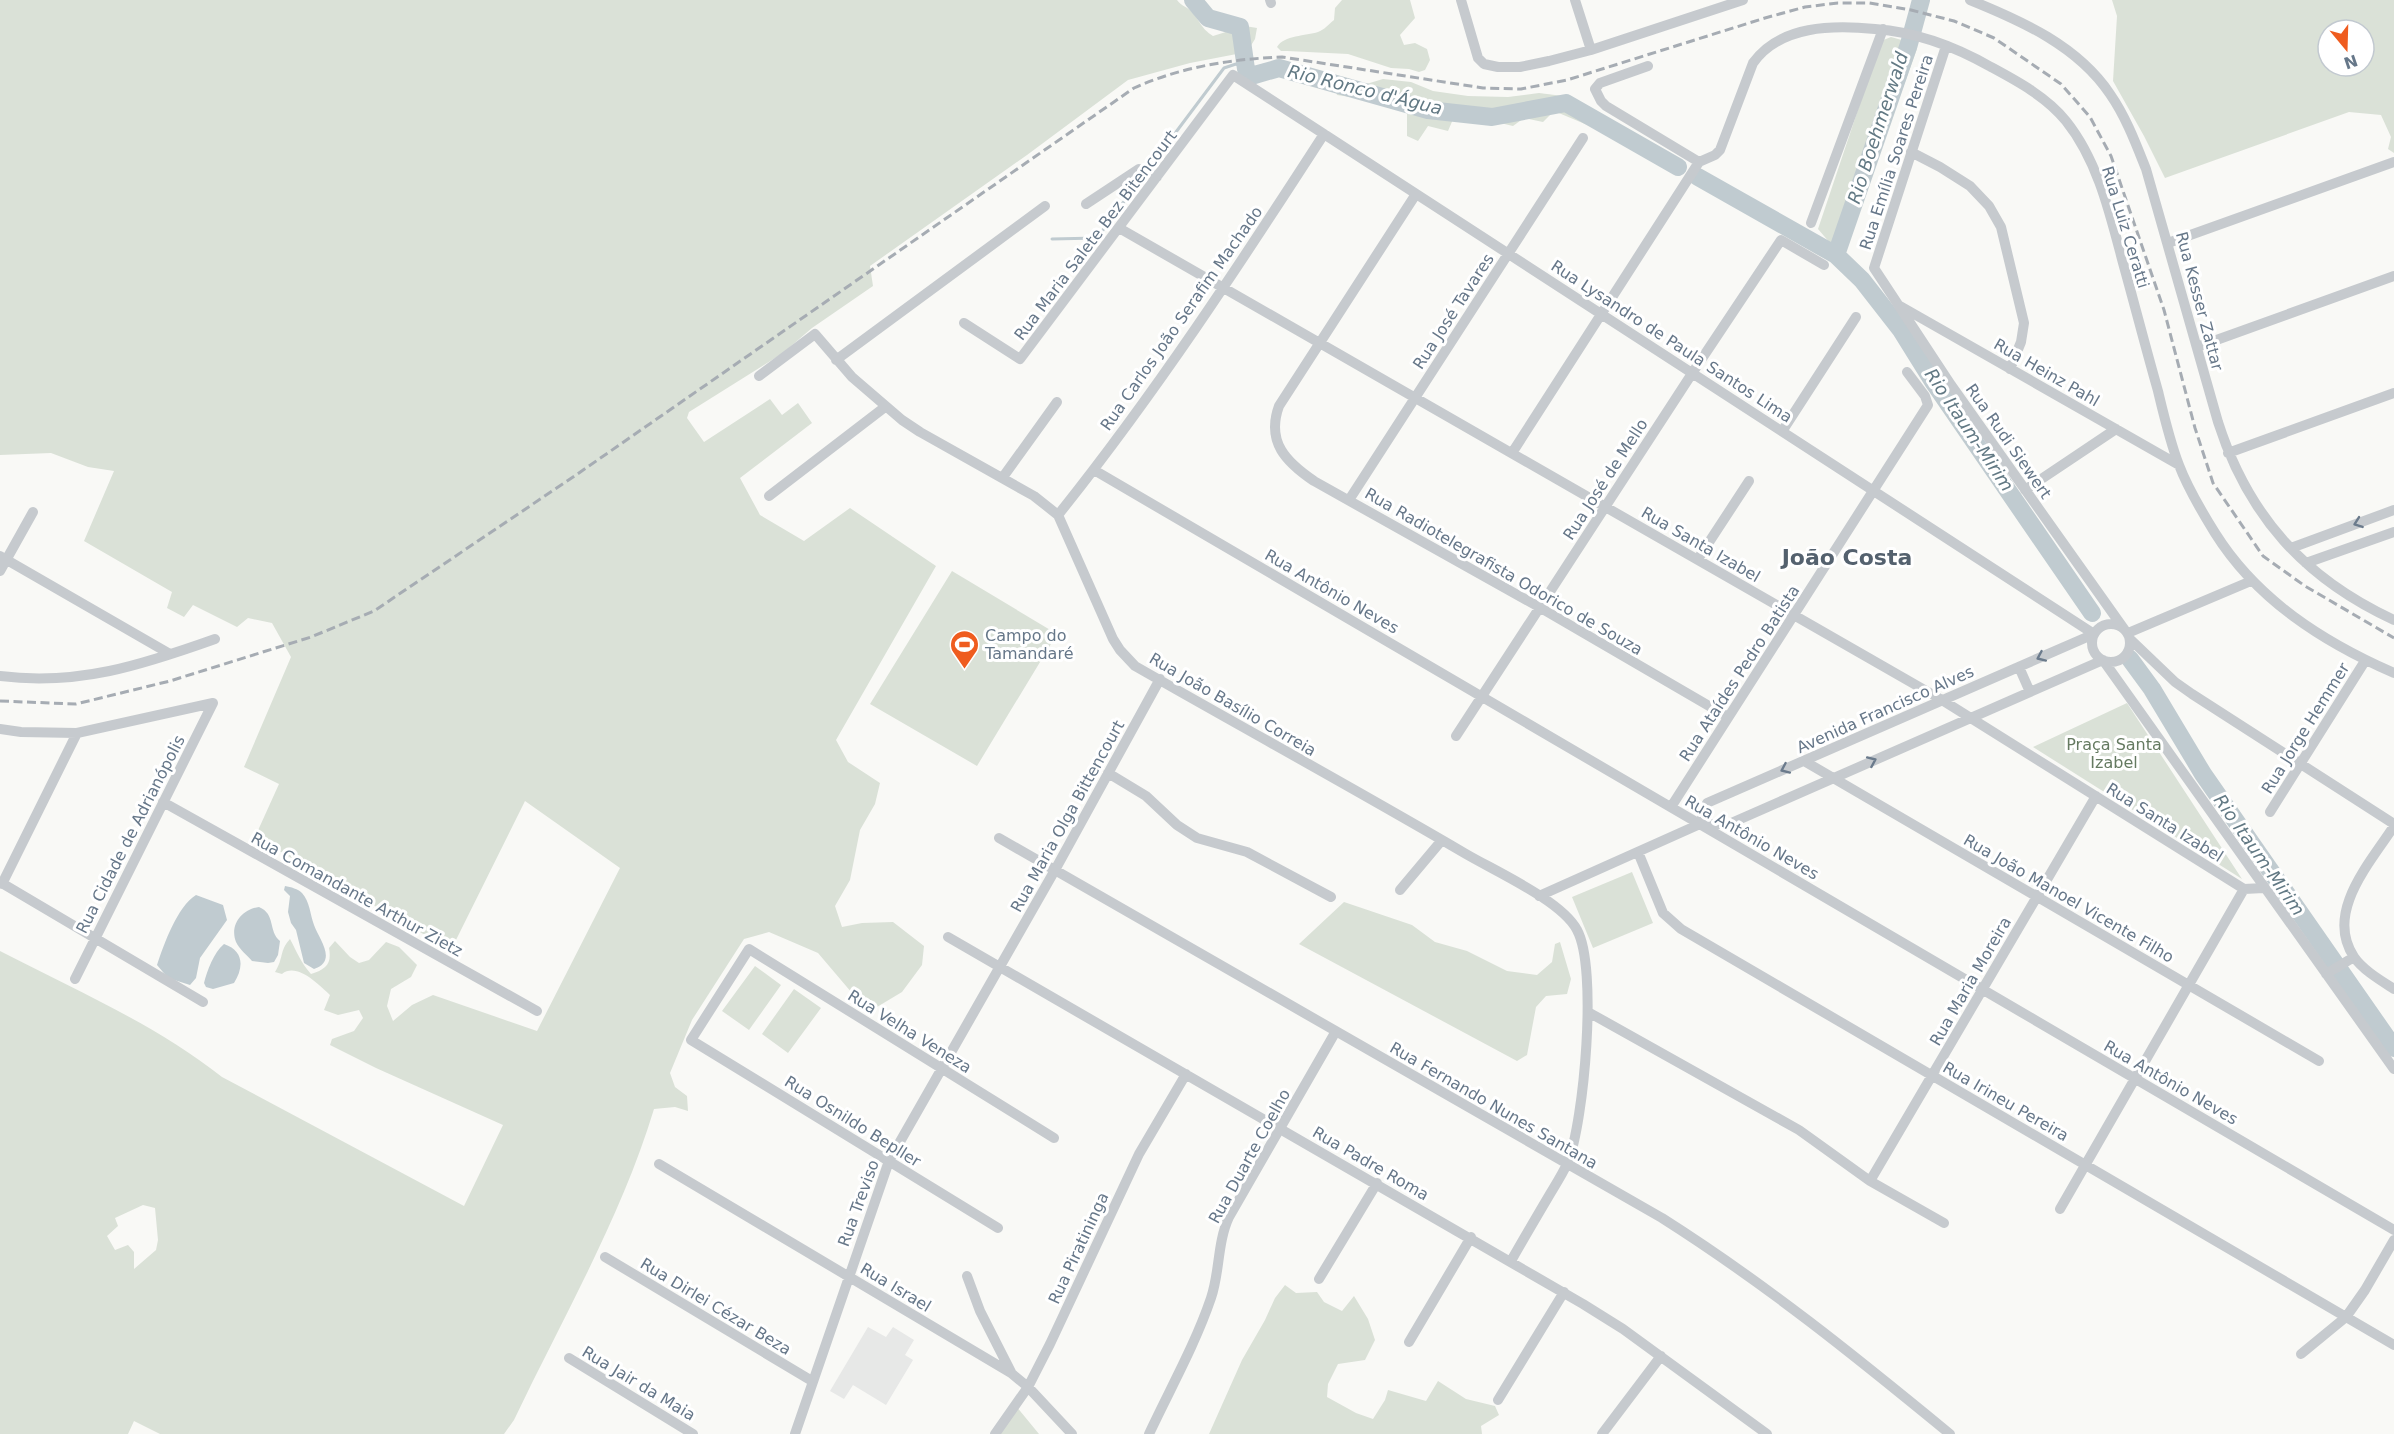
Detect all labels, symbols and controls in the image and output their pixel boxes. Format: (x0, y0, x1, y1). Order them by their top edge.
north arrow (2316, 18, 2376, 78)
water label: Rio Boehmerwald (1843, 49, 1912, 206)
text: N (2341, 51, 2360, 73)
street label: Rua Emília Soares Pereira (1856, 52, 1937, 252)
water label: Rio Ronco d'Água (1286, 60, 1444, 119)
street label: Rua Maria Salete Bez Bitencourt (1010, 127, 1181, 344)
street label: Rua Luiz Ceratti (2098, 164, 2153, 290)
street label: Rua Carlos João Serafim Machado (1096, 203, 1266, 434)
street label: Rua Kesser Zattar (2172, 230, 2227, 373)
street label: Rua José Tavares (1409, 250, 1498, 373)
street label: Rua Lysandro de Paula Santos Lima (1548, 256, 1796, 427)
street label: Rua Heinz Pahl (1991, 335, 2103, 410)
water label: Rio Itaum-Mirim (1921, 364, 2018, 495)
street label: Rua Rudi Siewert (1962, 380, 2055, 502)
street label: Rua José de Mello (1559, 415, 1652, 543)
street label: Rua Radiotelegrafista Odorico de Souza (1362, 484, 1646, 659)
street label: Rua Santa Izabel (1638, 503, 1764, 586)
one-way arrow (2353, 516, 2364, 529)
street label: Rua Antônio Neves (1261, 545, 1402, 638)
district label: João Costa (1780, 545, 1912, 570)
street label: Rua Ataídes Pedro Batista (1675, 582, 1804, 765)
place label: Campo do Tamandaré (984, 626, 1074, 663)
sports icon: Campo do Tamandaré (948, 628, 980, 670)
street label: Rua João Basílio Correia (1146, 649, 1320, 760)
one-way arrow (2036, 650, 2047, 662)
street label: Rua Jorge Hemmer (2257, 659, 2354, 797)
street label: Avenida Francisco Alves (1794, 662, 1977, 757)
street label: Rua Maria Olga Bittencourt (1007, 717, 1128, 916)
street label: Rua Cidade de Adrianópolis (72, 732, 189, 937)
park label: Praça Santa Izabel (2066, 735, 2162, 772)
one-way arrow (1865, 756, 1876, 768)
one-way arrow (1781, 762, 1792, 774)
street label: Rua Santa Izabel (2103, 779, 2227, 866)
water label: Rio Itaum-Mirim (2210, 790, 2309, 920)
street label: Rua Antônio Neves (1681, 791, 1822, 884)
street label: Rua Comandante Arthur Zietz (248, 828, 466, 961)
street label: Rua João Manoel Vicente Filho (1960, 830, 2177, 967)
street label: Rua Maria Moreira (1926, 914, 2015, 1049)
street label: Rua Velha Veneza (844, 986, 975, 1077)
street label: Rua Antônio Neves (2100, 1036, 2241, 1129)
street label: Rua Fernando Nunes Santana (1387, 1038, 1601, 1173)
street label: Rua Irineu Pereira (1939, 1058, 2072, 1145)
street label: Rua Osnildo Bepller (781, 1072, 925, 1171)
street label: Rua Duarte Coelho (1205, 1086, 1294, 1227)
street label: Rua Padre Roma (1309, 1122, 1432, 1204)
street label: Rua Treviso (834, 1157, 883, 1249)
street label: Rua Piratininga (1044, 1189, 1113, 1307)
street label: Rua Dirlei Cézar Beza (637, 1254, 795, 1359)
street label: Rua Israel (857, 1259, 935, 1316)
street label: Rua Jair da Maia (579, 1342, 699, 1425)

